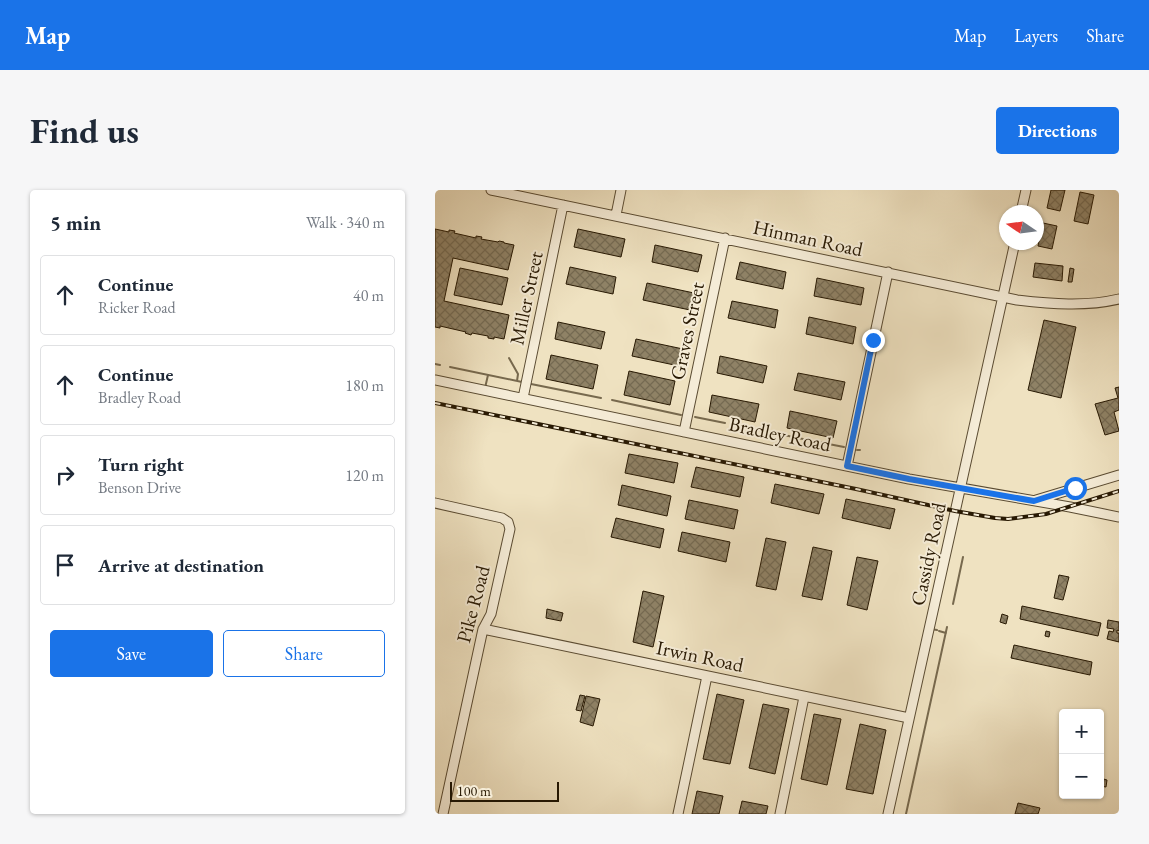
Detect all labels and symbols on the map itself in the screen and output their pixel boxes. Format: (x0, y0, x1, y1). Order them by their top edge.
north arrow (999, 205, 1044, 250)
street label: Hinman Road (751, 214, 866, 263)
street label: Miller Street (503, 248, 549, 347)
street label: Graves Street (664, 279, 710, 382)
route end (862, 329, 885, 352)
street label: Bradley Road (727, 410, 834, 458)
route start (1064, 477, 1087, 500)
street label: Cassidy Road (904, 499, 952, 608)
street label: Pike Road (450, 562, 496, 646)
street label: Irwin Road (654, 634, 747, 678)
scale bar (450, 779, 559, 802)

